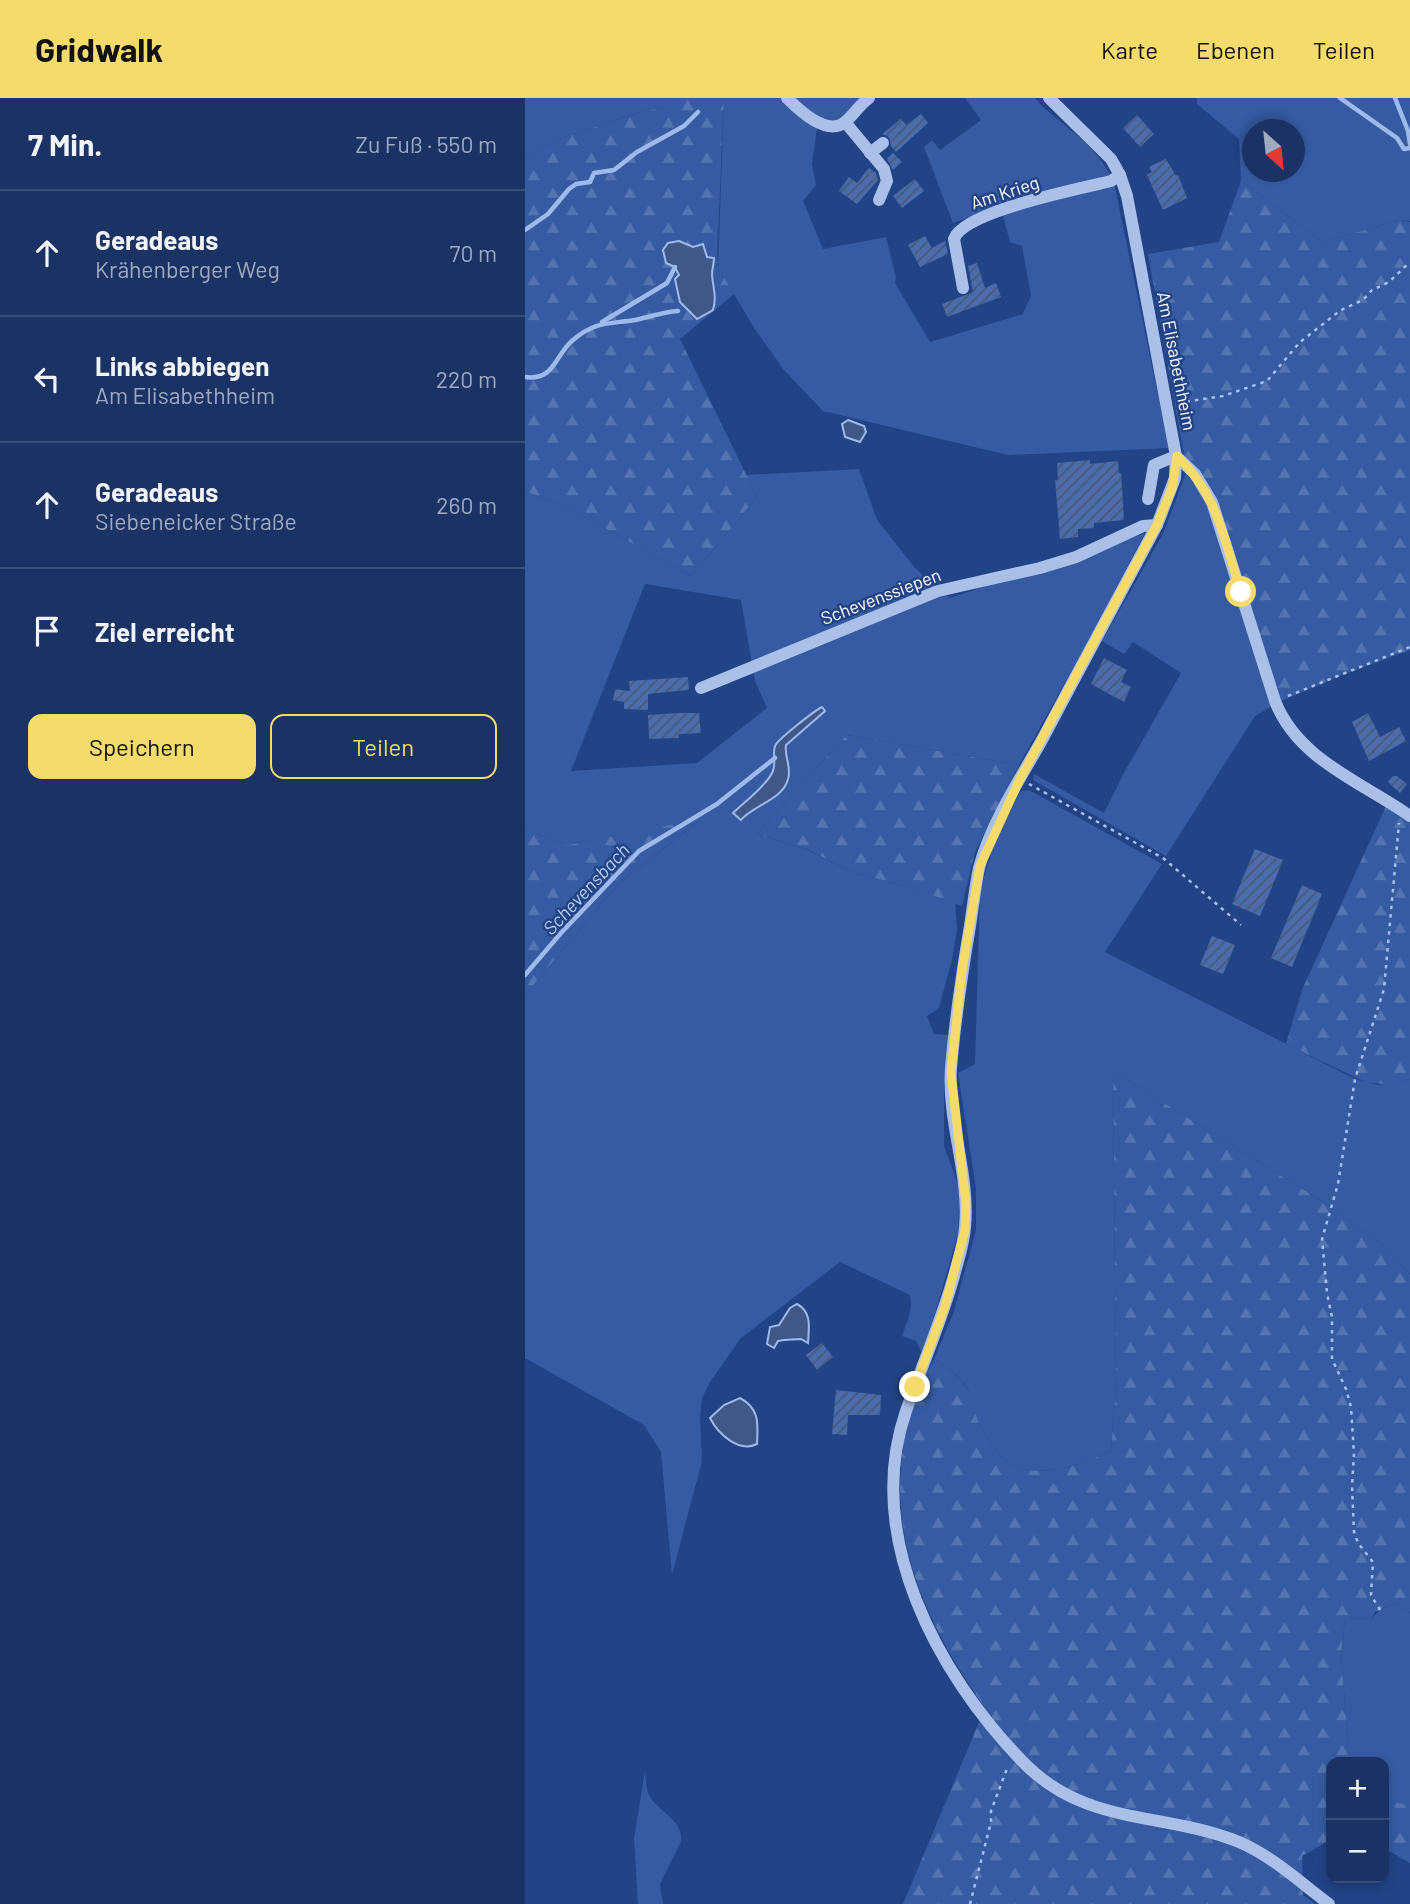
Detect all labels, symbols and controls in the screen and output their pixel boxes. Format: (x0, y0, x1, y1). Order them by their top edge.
text: Gridwalk (35, 29, 163, 69)
text: Karte (1101, 35, 1158, 64)
text: Ebenen (1196, 35, 1275, 64)
text: Teilen (1313, 35, 1375, 64)
north arrow (1242, 119, 1305, 182)
text: 7 Min. (28, 126, 102, 162)
text: Zu Fuß · 550 m (355, 130, 497, 158)
street label: Am Krieg (968, 171, 1042, 213)
text: Geradeaus (95, 224, 218, 255)
icon: ahead (28, 234, 66, 272)
text: 70 m (450, 239, 497, 267)
text: Krähenberger Weg (95, 255, 280, 283)
street label: Am Elisabethheim (1153, 290, 1201, 432)
text: Links abbiegen (95, 350, 269, 381)
icon: left (28, 360, 66, 398)
text: 220 m (436, 365, 497, 393)
text: Am Elisabethheim (95, 381, 275, 409)
text: Geradeaus (95, 476, 218, 507)
icon: ahead (28, 486, 66, 524)
text: 260 m (436, 491, 497, 519)
text: Siebeneicker Straße (95, 507, 297, 535)
street label: Schevenssiepen (818, 563, 944, 629)
route start (1225, 576, 1256, 607)
icon: arrive (28, 612, 66, 650)
text: Ziel erreicht (95, 616, 235, 647)
button: Speichern (28, 714, 256, 779)
button: Teilen (270, 714, 497, 779)
water label: Schevensbach (538, 838, 634, 939)
route end (899, 1371, 930, 1402)
map controls (1326, 1757, 1389, 1883)
button: + (1326, 1757, 1389, 1820)
button: − (1326, 1820, 1389, 1883)

